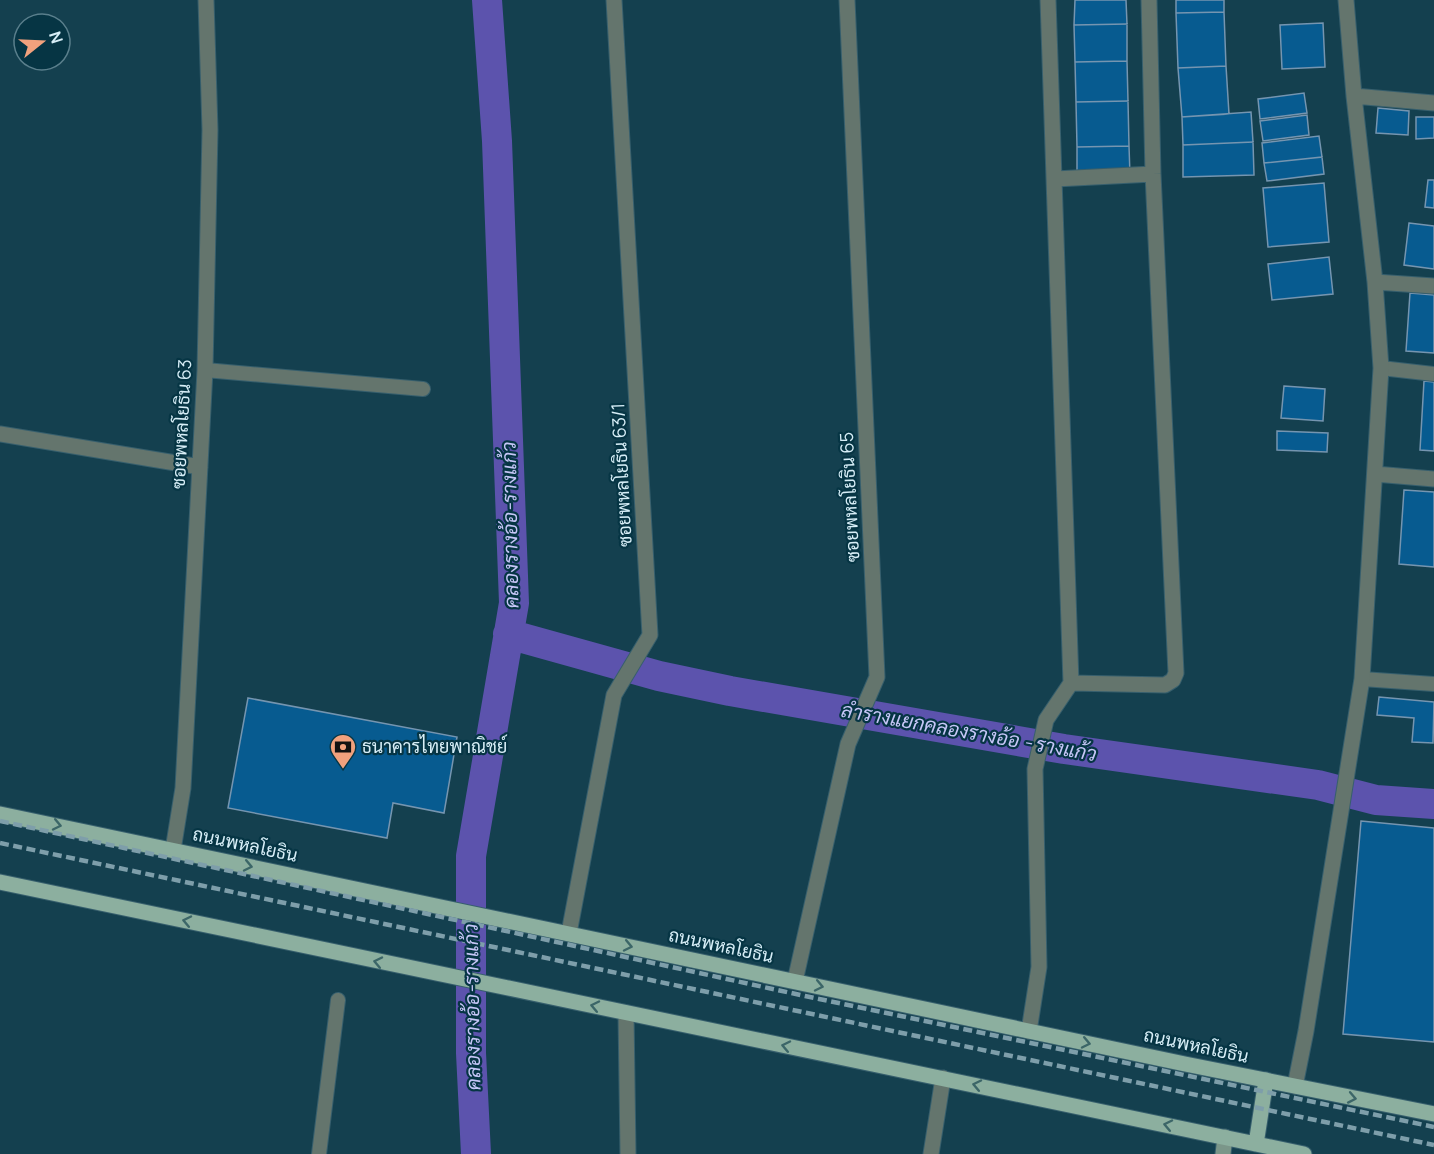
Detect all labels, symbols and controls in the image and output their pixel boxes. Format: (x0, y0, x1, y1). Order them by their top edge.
north arrow (12, 12, 72, 72)
text: N (44, 28, 69, 46)
street label: ซอยพหลโยธิน 63 (166, 358, 196, 489)
street label: ซอยพหลโยธิน 63/1 (605, 403, 637, 548)
street label: ซอยพหลโยธิน 65 (834, 431, 864, 563)
water label: คลองรางอ้อ-รางแก้ว (495, 441, 524, 609)
water label: ลำรางแยกคลองรางอ้อ - รางแก้ว (839, 696, 1099, 767)
bank icon: ธนาคารไทยพาณิชย์ (328, 732, 358, 770)
place label: ธนาคารไทยพาณิชย์ (362, 734, 507, 758)
one-way arrow (52, 818, 62, 831)
street label: ถนนพหลโยธิน (191, 821, 300, 867)
one-way arrow (243, 858, 253, 871)
one-way arrow (183, 915, 193, 928)
street label: ถนนพหลโยธิน (667, 922, 776, 968)
water label: คลองรางอ้อ-รางแก้ว (457, 923, 486, 1091)
one-way arrow (623, 939, 633, 952)
one-way arrow (374, 956, 384, 969)
one-way arrow (814, 979, 824, 992)
one-way arrow (590, 1001, 600, 1014)
street label: ถนนพหลโยธิน (1142, 1022, 1251, 1068)
one-way arrow (1081, 1035, 1091, 1048)
one-way arrow (781, 1040, 791, 1053)
one-way arrow (972, 1080, 982, 1093)
one-way arrow (1347, 1091, 1357, 1104)
one-way arrow (1163, 1119, 1173, 1132)

